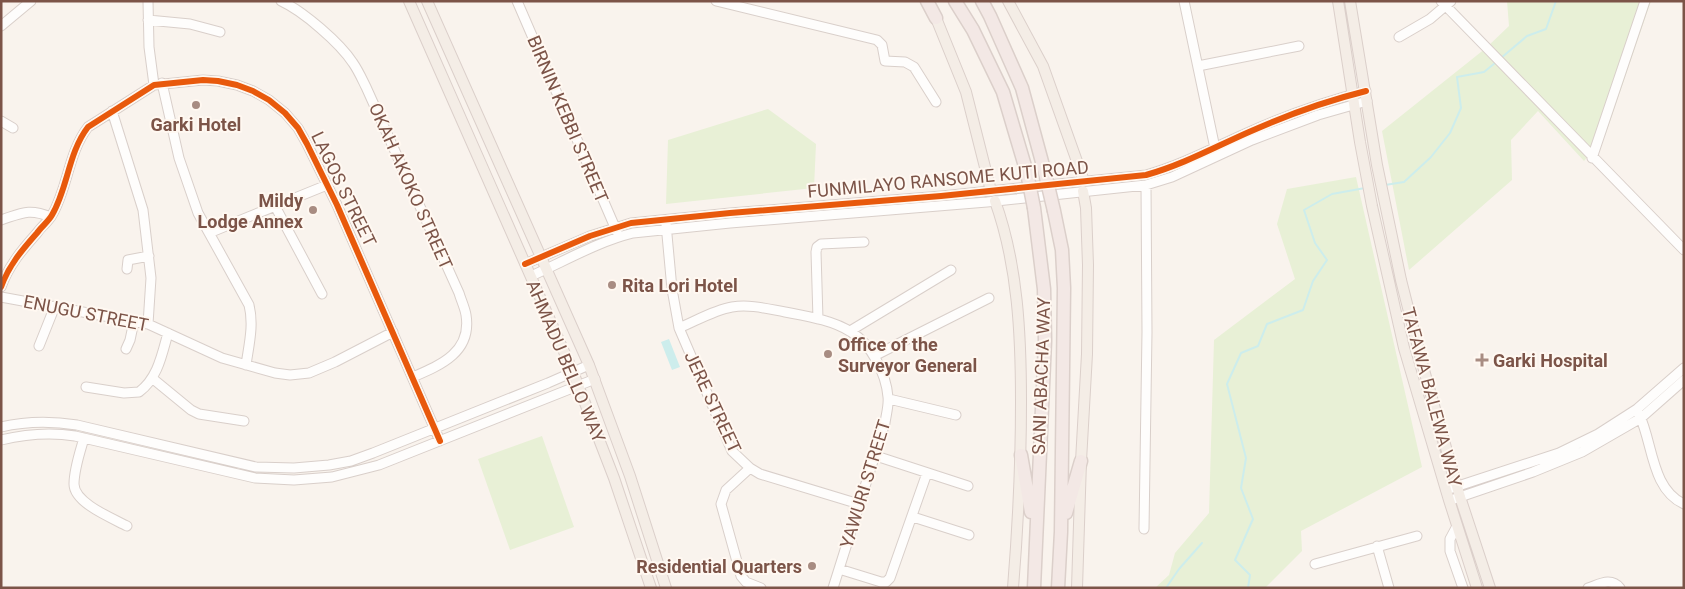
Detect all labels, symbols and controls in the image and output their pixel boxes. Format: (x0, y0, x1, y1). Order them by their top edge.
street label: BIRNIN KEBBI STREET (523, 32, 613, 206)
marker: Garki Hotel (190, 99, 202, 111)
street label: OKAH AKOKO STREET (365, 100, 457, 273)
place label: Garki Hotel (151, 114, 241, 135)
street label: LAGOS STREET (307, 128, 381, 250)
street label: FUNMILAYO RANSOME KUTI ROAD (806, 156, 1090, 202)
place label: Mildy Lodge Annex (198, 190, 304, 232)
marker: Mildy Lodge Annex (307, 204, 319, 216)
place label: Rita Lori Hotel (622, 275, 738, 296)
street label: AHMADU BELLO WAY (522, 277, 610, 446)
marker: Rita Lori Hotel (606, 279, 618, 291)
street label: ENUGU STREET (22, 291, 151, 335)
street label: SANI ABACHA WAY (1028, 297, 1054, 455)
street label: TAFAWA BALEWA WAY (1398, 305, 1466, 489)
place label: Office of the Surveyor General (838, 334, 977, 376)
street label: JERE STREET (680, 348, 746, 456)
marker: Office of the Surveyor General (822, 348, 834, 360)
place label: Garki Hospital (1493, 350, 1608, 371)
marker: Garki Hospital (1475, 353, 1489, 367)
street label: YAWURI STREET (835, 417, 895, 551)
place label: Residential Quarters (636, 556, 802, 577)
marker: Residential Quarters (806, 560, 818, 572)

